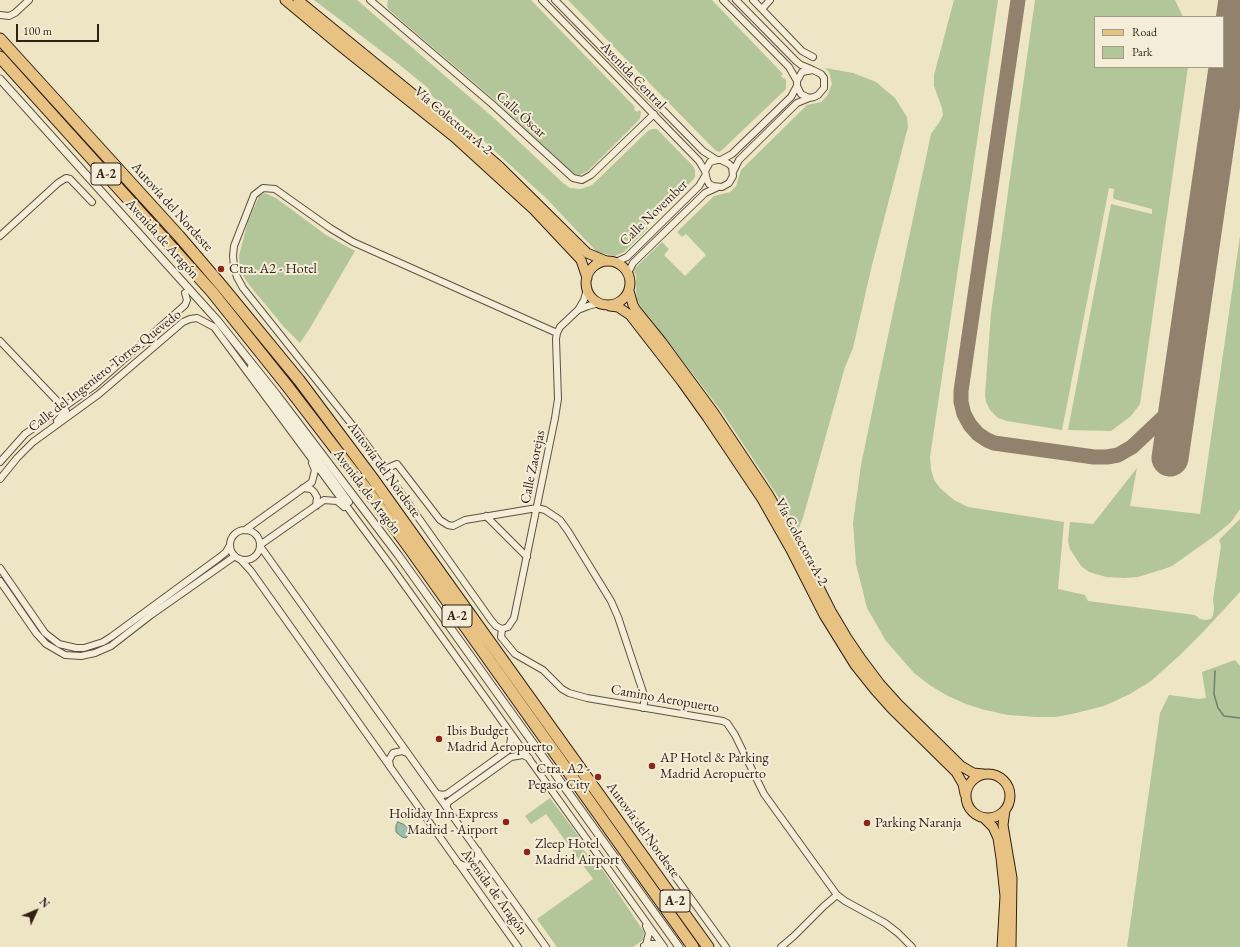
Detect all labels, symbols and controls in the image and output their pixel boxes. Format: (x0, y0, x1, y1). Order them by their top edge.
scale bar (18, 16, 101, 42)
legend (1094, 16, 1224, 68)
text: 100 m (23, 23, 52, 39)
text: Road (1132, 24, 1157, 40)
street label: Avenida Central (597, 39, 669, 113)
text: Park (1132, 44, 1152, 60)
street label: Vía Colectora A-2 (411, 84, 495, 158)
street label: Calle Óscar (493, 88, 549, 142)
street label: Autovía del Nordeste (127, 159, 217, 255)
road number: A-2 (91, 163, 121, 185)
street label: Calle November (617, 176, 691, 250)
street label: Avenida de Aragón (122, 195, 202, 283)
place label: Ctra. A2 - Hotel (229, 261, 317, 277)
marker: Ctra. A2 - Hotel (216, 264, 226, 274)
street label: Calle del Ingeniero Torres Quevedo (25, 306, 185, 436)
street label: Autovía del Nordeste (344, 419, 424, 521)
street label: Calle Zaorejas (517, 429, 549, 505)
street label: Avenida de Aragón (330, 446, 404, 538)
street label: Vía Colectora A-2 (771, 495, 831, 589)
road number: A-2 (442, 605, 472, 627)
street label: Camino Aeropuerto (609, 681, 721, 717)
place label: Ibis Budget Madrid Aeropuerto (447, 723, 553, 756)
marker: Ibis Budget Madrid Aeropuerto (434, 734, 444, 744)
place label: AP Hotel & Parking Madrid Aeropuerto (660, 750, 769, 782)
place label: Ctra. A2 - Pegaso City (528, 761, 590, 794)
marker: AP Hotel & Parking Madrid Aeropuerto (647, 761, 657, 771)
marker: Ctra. A2 - Pegaso City (593, 772, 603, 782)
street label: Autovía del Nordeste (603, 779, 683, 881)
place label: Holiday Inn Express Madrid - Airport (389, 806, 498, 838)
place label: Parking Naranja (875, 815, 962, 831)
marker: Holiday Inn Express Madrid - Airport (501, 817, 511, 827)
marker: Parking Naranja (862, 818, 872, 828)
place label: Zleep Hotel Madrid Airport (535, 836, 619, 868)
street label: Avenida de Aragón (457, 846, 531, 938)
marker: Zleep Hotel Madrid Airport (522, 847, 532, 857)
road number: A-2 (660, 890, 690, 912)
north arrow (16, 891, 56, 931)
text: N (37, 895, 53, 911)

